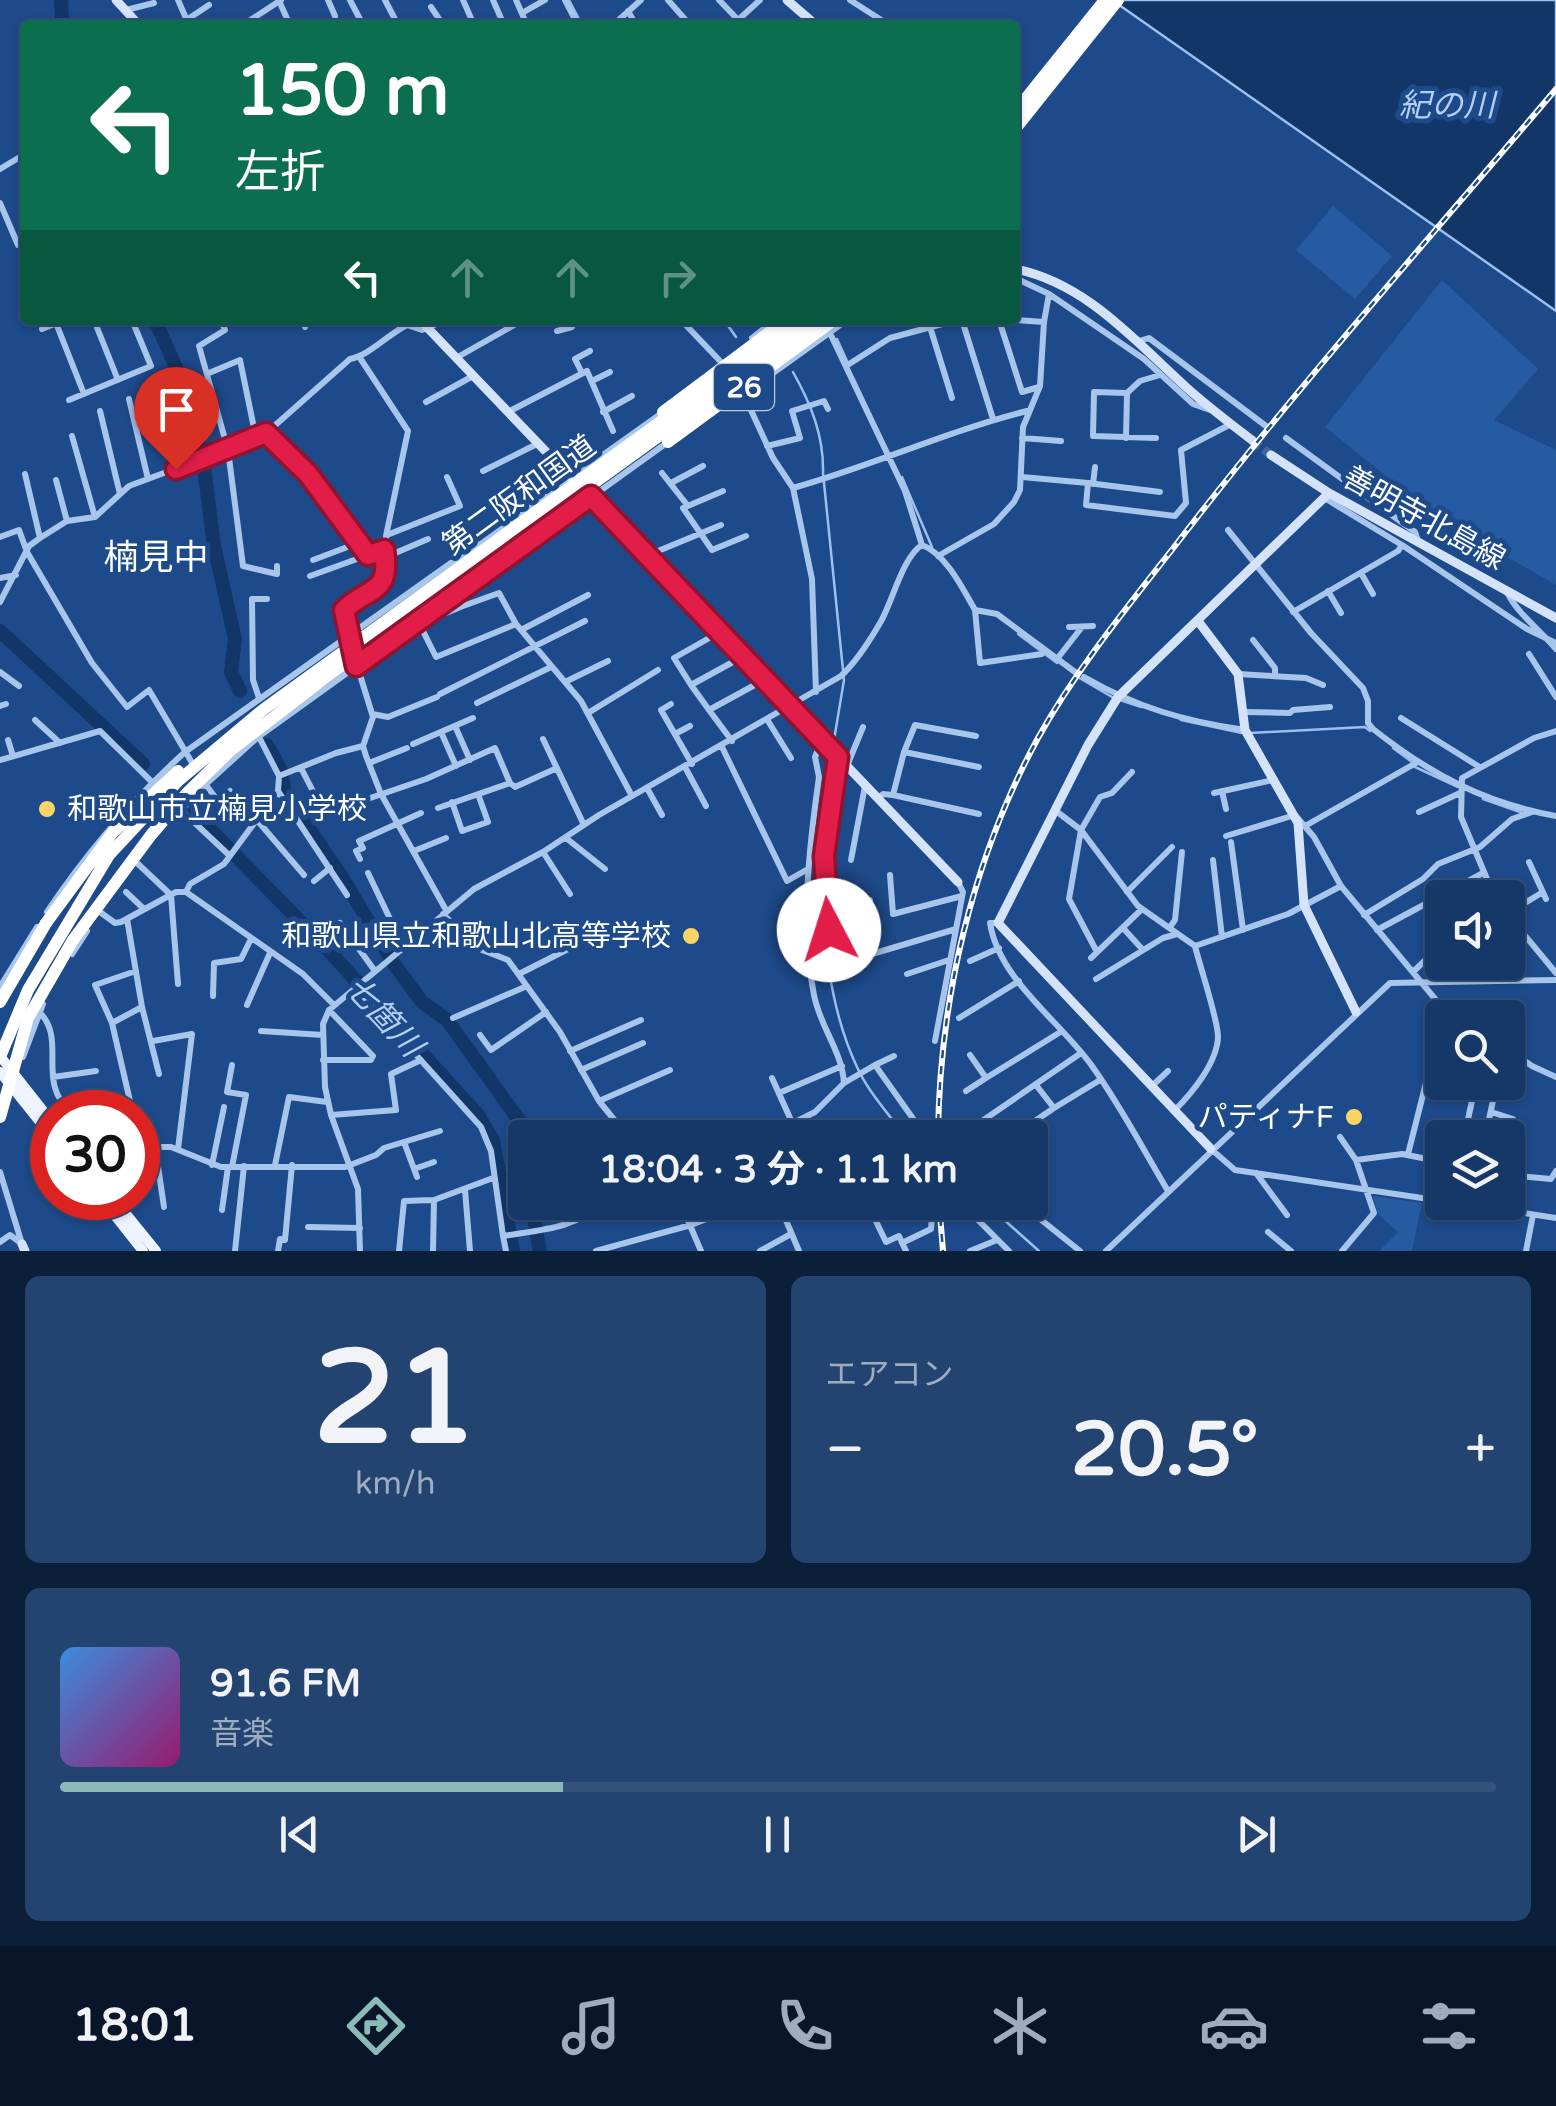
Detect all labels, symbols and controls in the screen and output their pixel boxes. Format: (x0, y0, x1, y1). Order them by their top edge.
text: 150 m (235, 50, 449, 134)
icon: left (70, 60, 200, 190)
water label: 紀の川 (1399, 87, 1498, 125)
text: 左折 (235, 146, 325, 200)
icon: left (335, 250, 390, 305)
icon: ahead (440, 250, 495, 305)
icon: ahead (545, 250, 600, 305)
icon: right (650, 250, 705, 305)
road number: 26 (714, 364, 774, 410)
pin (134, 367, 219, 470)
icon: arrive (149, 382, 204, 437)
street label: 第二阪和国道 (436, 428, 603, 563)
street label: 善明寺北島線 (1336, 459, 1511, 578)
district label: 楠見中 (103, 537, 209, 579)
place label: 和歌山市立楠見小学校 (67, 791, 367, 828)
marker: 和歌山市立楠見小学校 (36, 798, 58, 820)
position arrow (777, 878, 881, 982)
map controls (1425, 880, 1525, 1220)
button: sound (1425, 880, 1525, 980)
place label: 和歌山県立和歌山北高等学校 (281, 918, 671, 955)
marker: 和歌山県立和歌山北高等学校 (680, 925, 702, 947)
water label: 七箇川 (337, 969, 432, 1067)
button: search (1425, 1000, 1525, 1100)
speed limit sign: 30 (30, 1090, 160, 1220)
place label: パティナF (1198, 1099, 1334, 1136)
marker: パティナF (1343, 1106, 1365, 1128)
button: layers (1425, 1120, 1525, 1220)
text: 18:04 · 3 分 · 1.1 km (598, 1147, 958, 1193)
text: 21 (314, 1322, 477, 1478)
text: エアコン (826, 1356, 954, 1394)
text: 20.5° (1071, 1405, 1259, 1495)
text: − (826, 1417, 865, 1483)
text: + (1465, 1417, 1496, 1483)
text: km/h (355, 1465, 435, 1503)
text: 91.6 FM (210, 1661, 361, 1707)
text: 音楽 (210, 1715, 274, 1753)
icon: previous (272, 1807, 327, 1862)
icon: pause (750, 1807, 805, 1862)
icon: next (1229, 1807, 1284, 1862)
icon: directions (341, 1991, 411, 2061)
icon: music (556, 1991, 626, 2061)
icon: phone (770, 1991, 840, 2061)
icon: climate (985, 1991, 1055, 2061)
icon: car (1199, 1991, 1269, 2061)
icon: filters (1414, 1991, 1484, 2061)
text: 18:01 (72, 1999, 197, 2053)

